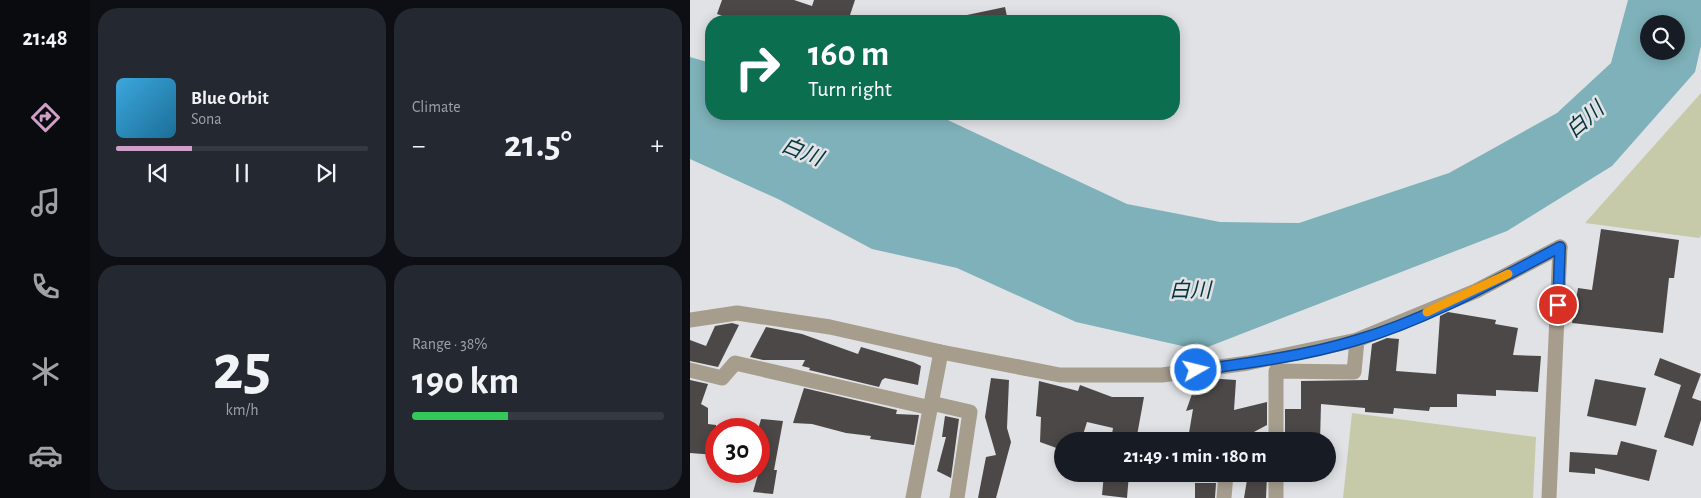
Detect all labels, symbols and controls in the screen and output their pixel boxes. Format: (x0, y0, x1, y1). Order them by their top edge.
map controls (1640, 15, 1685, 60)
button: search (1640, 15, 1685, 60)
text: 21:48 (22, 27, 68, 49)
icon: right (725, 35, 790, 100)
text: 160 m (808, 37, 889, 72)
text: Turn right (808, 78, 892, 100)
text: Blue Orbit (191, 89, 269, 108)
water label: 白川 (1562, 96, 1609, 142)
text: Climate (412, 99, 461, 115)
icon: directions (28, 100, 63, 135)
text: Sona (191, 111, 222, 127)
text: 21.5° (504, 126, 572, 164)
text: − (412, 132, 425, 160)
text: + (651, 132, 664, 160)
water label: 白川 (779, 133, 828, 170)
icon: previous (144, 159, 172, 187)
icon: pause (228, 159, 256, 187)
icon: next (312, 159, 340, 187)
icon: music (28, 185, 63, 220)
icon: phone (28, 269, 63, 304)
water label: 白川 (1169, 279, 1213, 301)
pin (1537, 284, 1579, 326)
icon: arrive (1544, 291, 1572, 319)
text: 25 (213, 336, 271, 401)
text: Range · 38% (412, 336, 488, 352)
position arrow (1169, 343, 1221, 395)
icon: climate (28, 354, 63, 389)
text: 190 km (412, 363, 519, 401)
text: km/h (225, 402, 259, 418)
speed limit sign: 30 (705, 418, 770, 483)
icon: car (28, 438, 63, 473)
text: 21:49 · 1 min · 180 m (1123, 447, 1267, 466)

